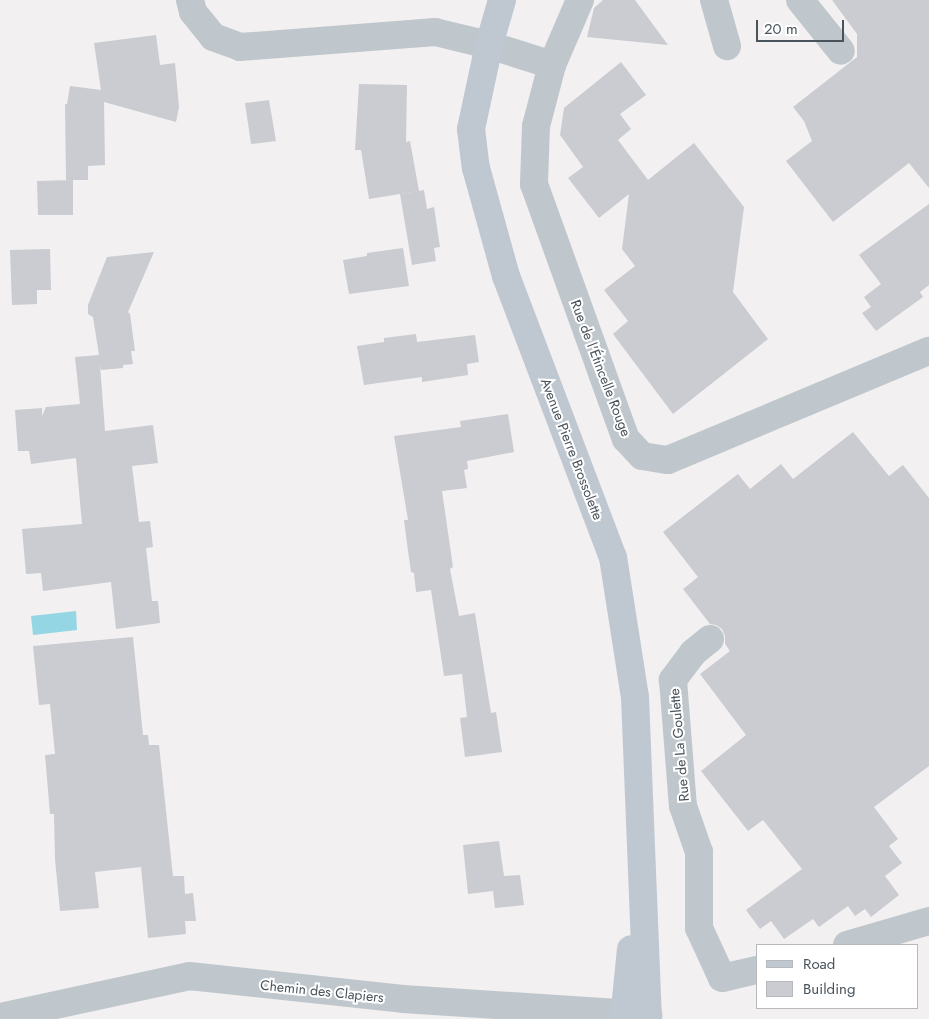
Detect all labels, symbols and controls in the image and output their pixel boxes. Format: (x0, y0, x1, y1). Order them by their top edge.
scale bar (759, 10, 846, 42)
text: 20 m (764, 18, 798, 40)
street label: Rue de l'Étincelle Rouge (567, 297, 635, 439)
street label: Avenue Pierre Brossolette (537, 376, 607, 522)
street label: Rue de La Goulette (666, 688, 692, 802)
legend (756, 944, 919, 1009)
text: Road (803, 953, 835, 975)
street label: Chemin des Clapiers (259, 976, 385, 1006)
text: Building (803, 978, 855, 1000)

